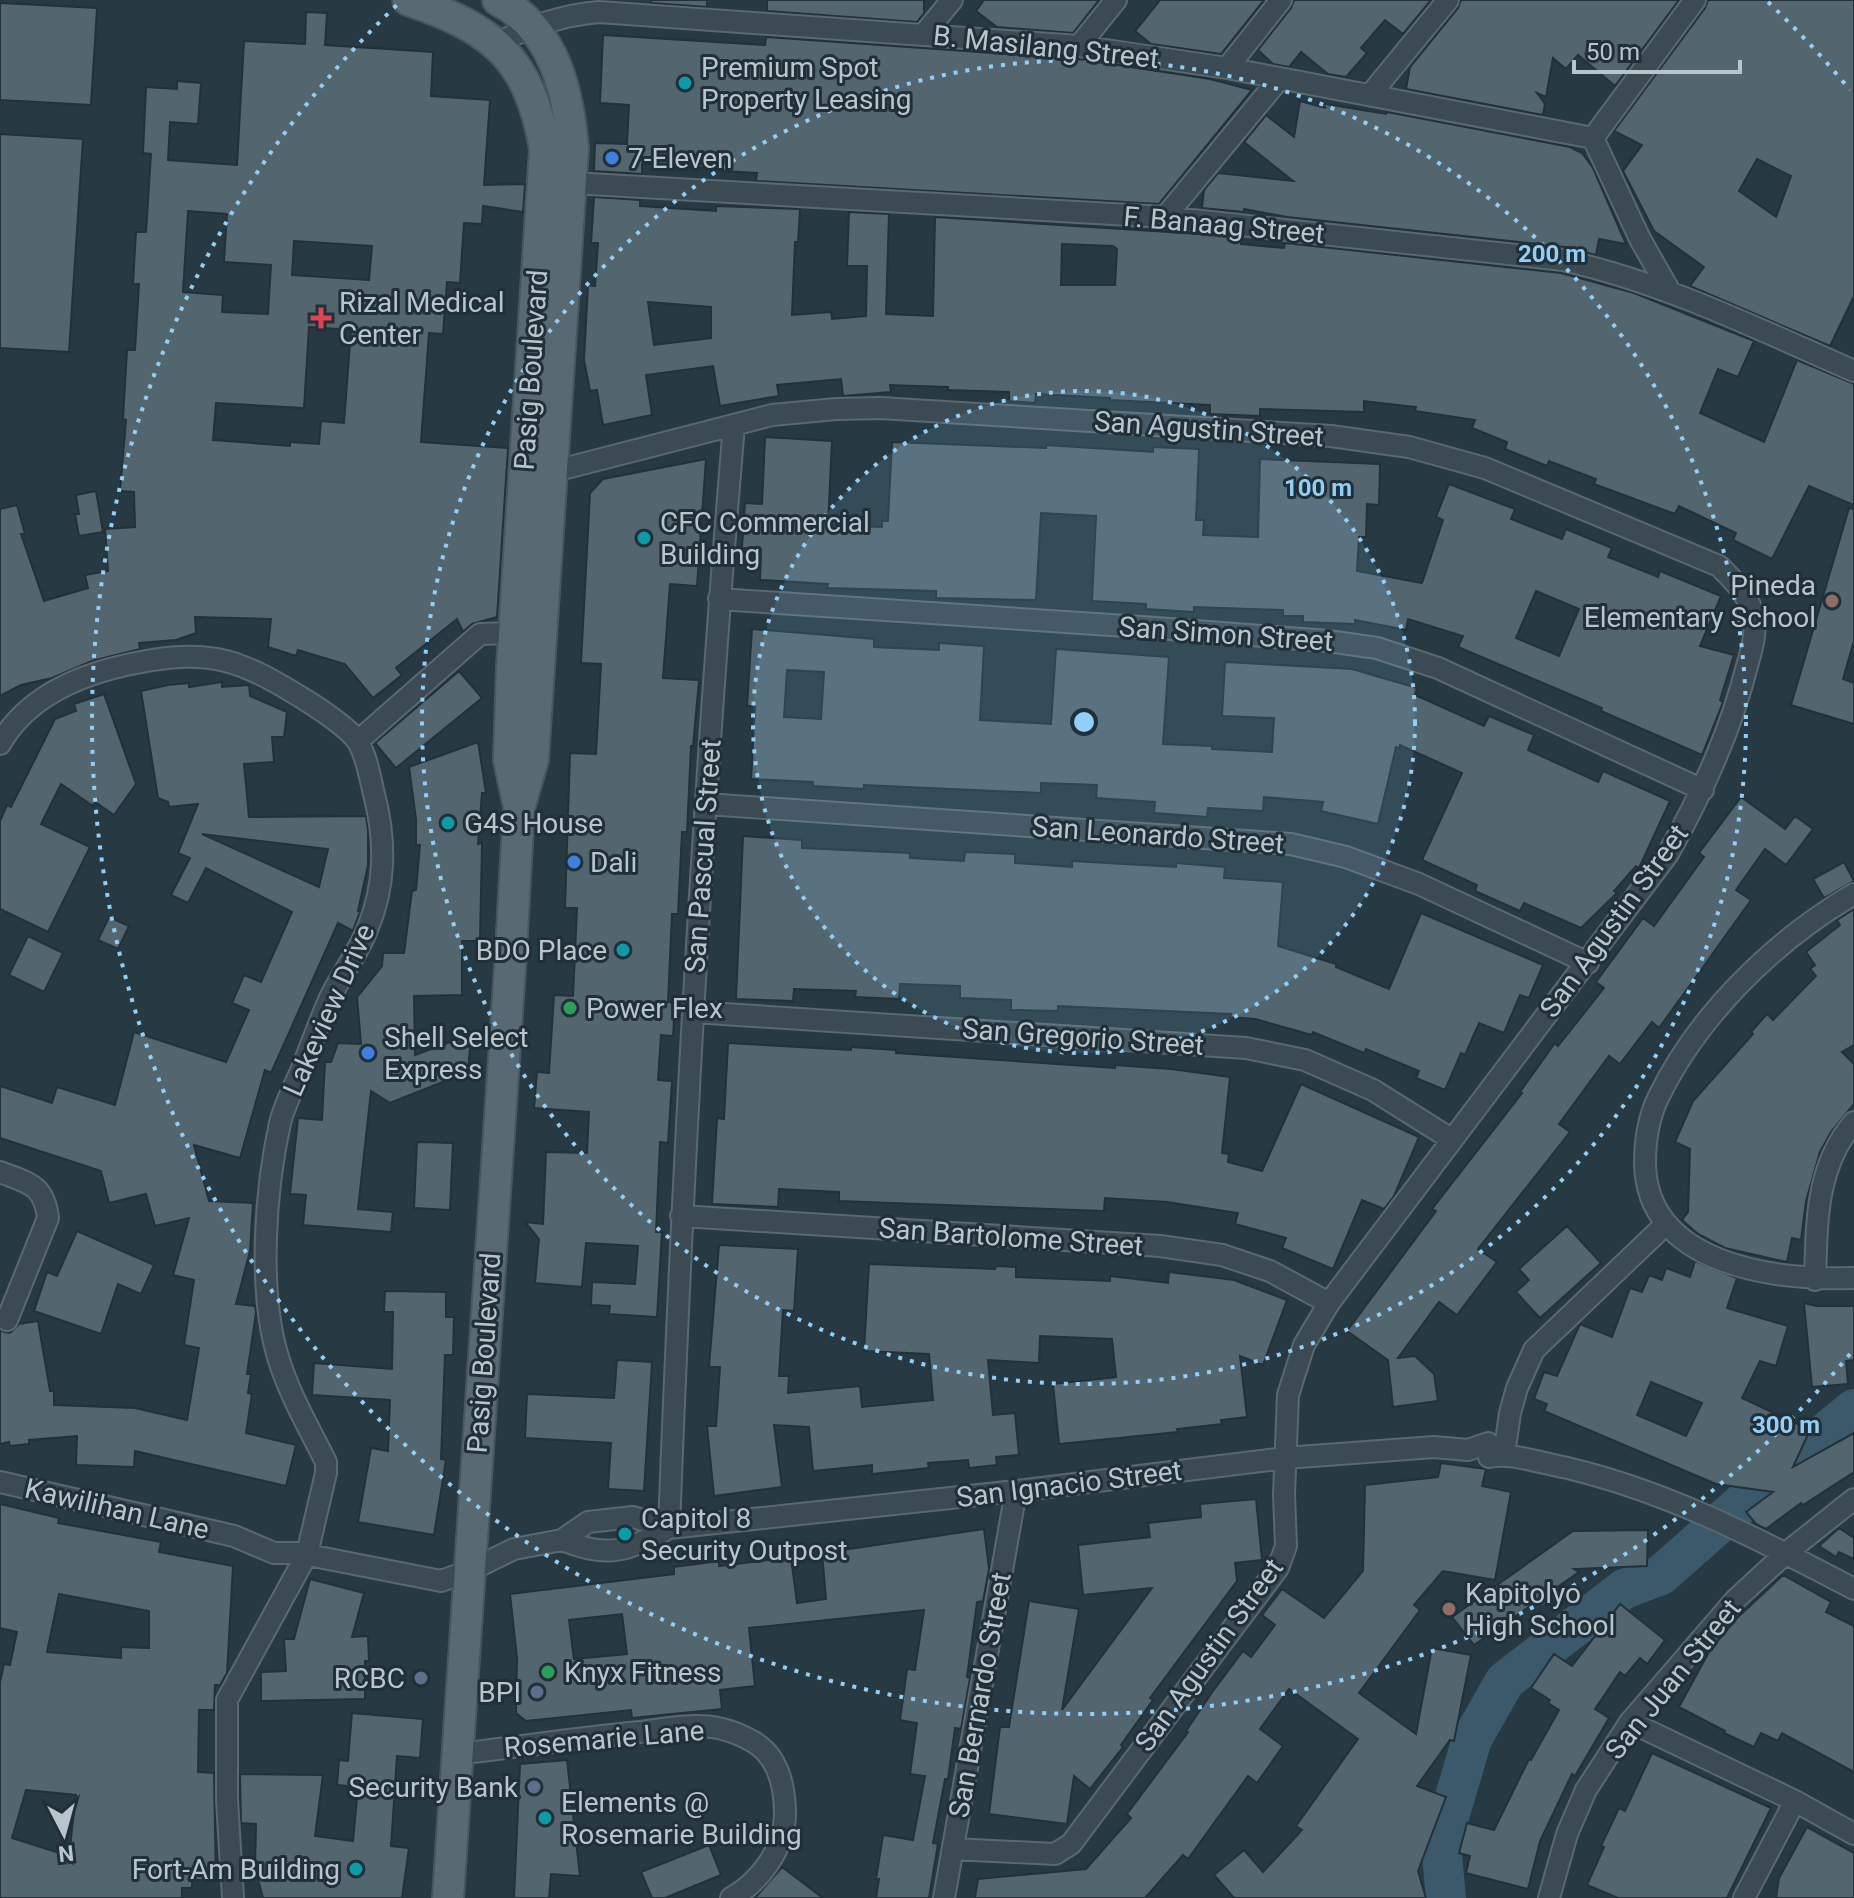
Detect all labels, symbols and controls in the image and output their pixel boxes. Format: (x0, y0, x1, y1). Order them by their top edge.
street label: B. Masilang Street (932, 19, 1160, 75)
scale bar (1574, 24, 1740, 74)
text: 50 m (1586, 38, 1640, 66)
place label: Premium Spot Property Leasing (701, 51, 912, 116)
marker: Premium Spot Property Leasing (676, 74, 694, 92)
place label: 7-Eleven (628, 142, 733, 175)
marker: 7-Eleven (603, 149, 621, 167)
street label: F. Banaag Street (1122, 200, 1326, 250)
text: 200 m (1518, 240, 1586, 268)
street label: Pasig Boulevard (508, 269, 554, 471)
place label: Rizal Medical Center (339, 286, 505, 351)
marker: Rizal Medical Center (310, 307, 332, 329)
street label: San Agustin Street (1093, 405, 1325, 453)
text: 100 m (1284, 474, 1352, 502)
place label: CFC Commercial Building (660, 506, 870, 571)
marker: CFC Commercial Building (635, 529, 653, 547)
place label: Pineda Elementary School (1584, 569, 1816, 634)
marker: Pineda Elementary School (1823, 592, 1841, 610)
street label: San Simon Street (1118, 610, 1334, 658)
centre of rings (1070, 708, 1098, 736)
street label: San Pascual Street (678, 738, 728, 974)
place label: G4S House (464, 807, 603, 840)
street label: San Leonardo Street (1031, 810, 1285, 860)
marker: G4S House (439, 814, 457, 832)
street label: San Agustin Street (1533, 818, 1695, 1024)
place label: Dali (590, 846, 637, 879)
marker: Dali (565, 853, 583, 871)
street label: Lakeview Drive (276, 919, 382, 1101)
place label: BDO Place (476, 934, 607, 967)
marker: BDO Place (614, 941, 632, 959)
place label: Power Flex (586, 992, 723, 1025)
marker: Power Flex (561, 999, 579, 1017)
street label: San Gregorio Street (961, 1012, 1205, 1062)
place label: Shell Select Express (384, 1021, 528, 1086)
marker: Shell Select Express (359, 1044, 377, 1062)
street label: San Bartolome Street (878, 1211, 1144, 1263)
street label: Pasig Boulevard (461, 1252, 507, 1454)
text: 300 m (1752, 1411, 1820, 1439)
street label: San Ignacio Street (955, 1454, 1183, 1514)
street label: Kawilihan Lane (22, 1472, 212, 1546)
place label: Capitol 8 Security Outpost (641, 1502, 847, 1567)
marker: Capitol 8 Security Outpost (616, 1525, 634, 1543)
street label: San Agustin Street (1128, 1552, 1290, 1758)
street label: San Bernardo Street (942, 1570, 1018, 1820)
place label: Kapitolyo High School (1465, 1577, 1615, 1642)
street label: San Juan Street (1598, 1592, 1748, 1766)
marker: Kapitolyo High School (1440, 1600, 1458, 1618)
place label: Knyx Fitness (564, 1656, 721, 1689)
place label: RCBC (334, 1662, 405, 1695)
marker: Knyx Fitness (539, 1663, 557, 1681)
marker: RCBC (412, 1669, 430, 1687)
place label: BPI (478, 1676, 521, 1709)
marker: BPI (528, 1683, 546, 1701)
street label: Rosemarie Lane (502, 1714, 706, 1764)
place label: Security Bank (348, 1771, 519, 1804)
marker: Security Bank (525, 1778, 543, 1796)
place label: Elements @ Rosemarie Building (561, 1786, 802, 1851)
north arrow (24, 1794, 104, 1874)
marker: Elements @ Rosemarie Building (536, 1809, 554, 1827)
text: N (57, 1840, 75, 1867)
place label: Fort-Am Building (132, 1853, 340, 1886)
marker: Fort-Am Building (347, 1860, 365, 1878)

